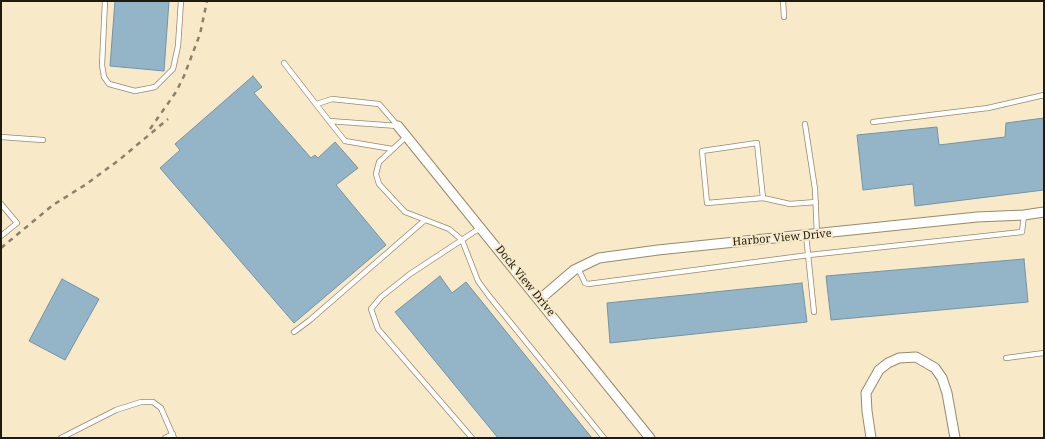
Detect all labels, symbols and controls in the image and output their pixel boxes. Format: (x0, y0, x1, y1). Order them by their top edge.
street label: Harbor View Drive (732, 227, 832, 249)
street label: Dock View Drive (492, 243, 558, 319)

